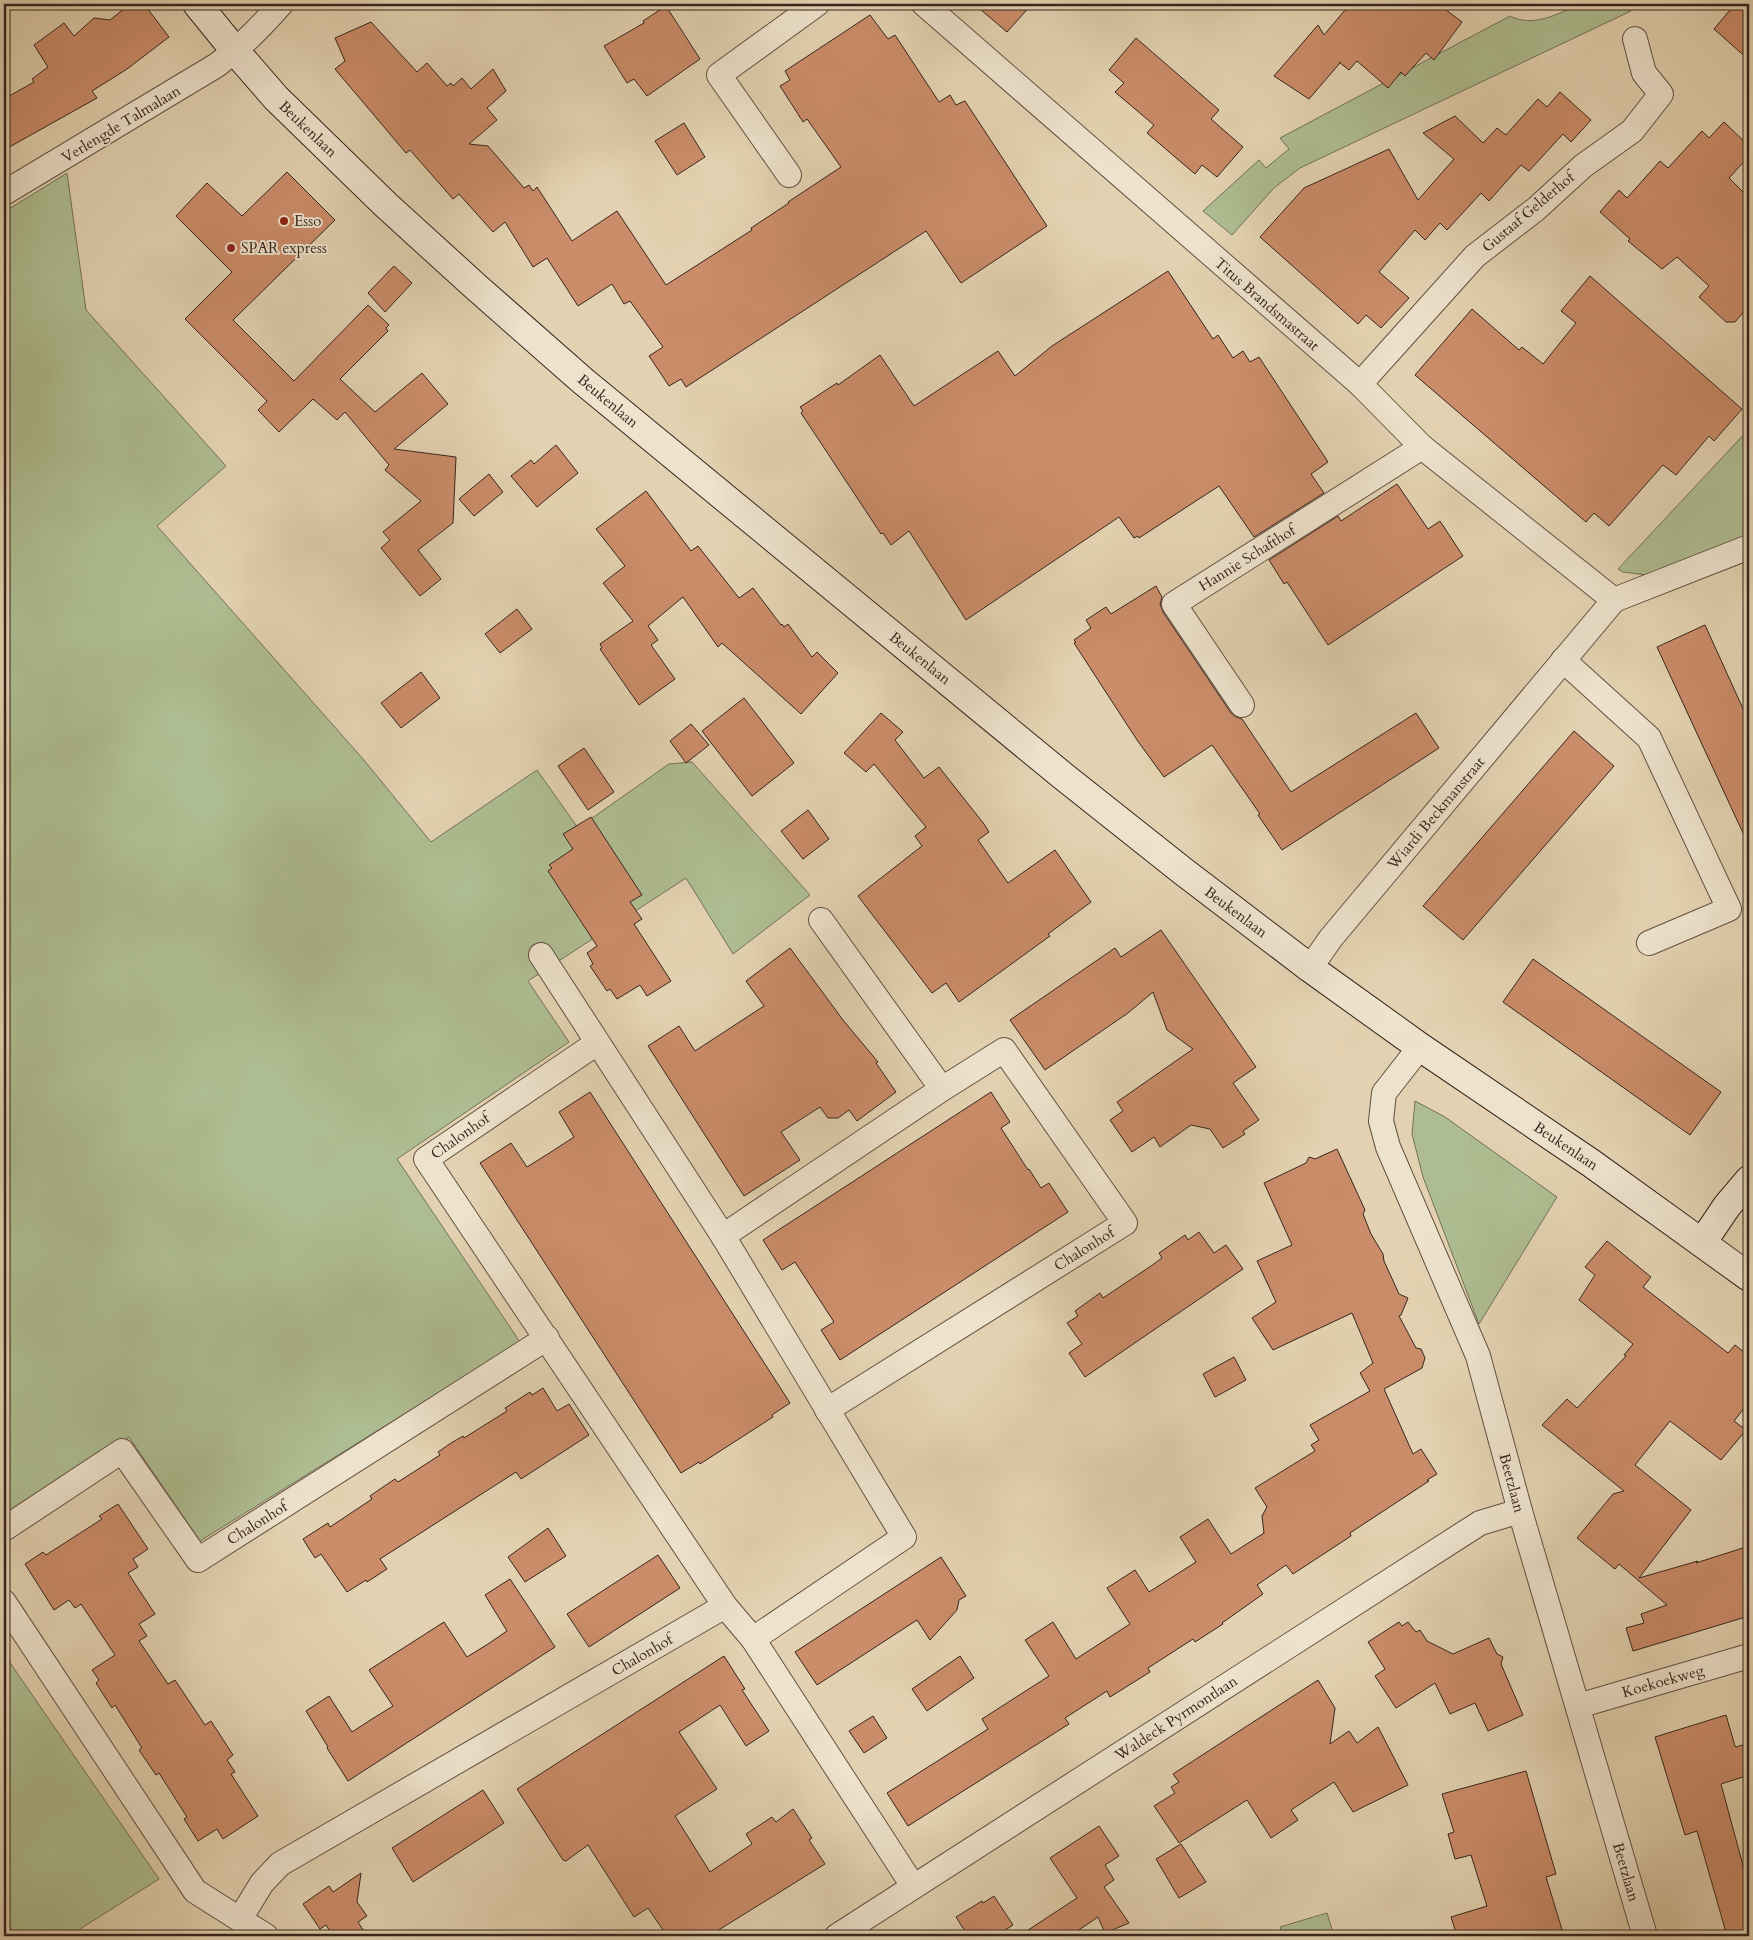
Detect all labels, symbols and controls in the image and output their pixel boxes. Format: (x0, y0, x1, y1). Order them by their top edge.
street label: Verlengde Talmalaan (58, 80, 185, 167)
street label: Beukenlaan (274, 96, 342, 162)
street label: Gustaaf Gelderhof (1477, 166, 1580, 257)
place label: Esso (294, 211, 321, 231)
marker: Esso (278, 215, 290, 227)
place label: SPAR express (241, 238, 327, 258)
marker: SPAR express (225, 242, 237, 254)
street label: Titus Brandsmastraat (1210, 253, 1324, 355)
street label: Beukenlaan (573, 370, 643, 433)
street label: Hannie Schafthof (1195, 519, 1301, 596)
street label: Beukenlaan (885, 627, 955, 689)
street label: Wiardi Beckmanstraat (1382, 752, 1489, 874)
street label: Beukenlaan (1200, 882, 1272, 943)
street label: Chalonhof (427, 1107, 495, 1164)
street label: Beukenlaan (1530, 1117, 1603, 1175)
street label: Chalonhof (1050, 1221, 1120, 1275)
street label: Beetzlaan (1495, 1451, 1530, 1515)
street label: Chalonhof (223, 1495, 293, 1549)
street label: Chalonhof (608, 1628, 678, 1681)
street label: Koekoekweg (1620, 1660, 1707, 1702)
street label: Waldeck Pyrmontlaan (1110, 1671, 1241, 1766)
street label: Beetzlaan (1608, 1840, 1644, 1904)

